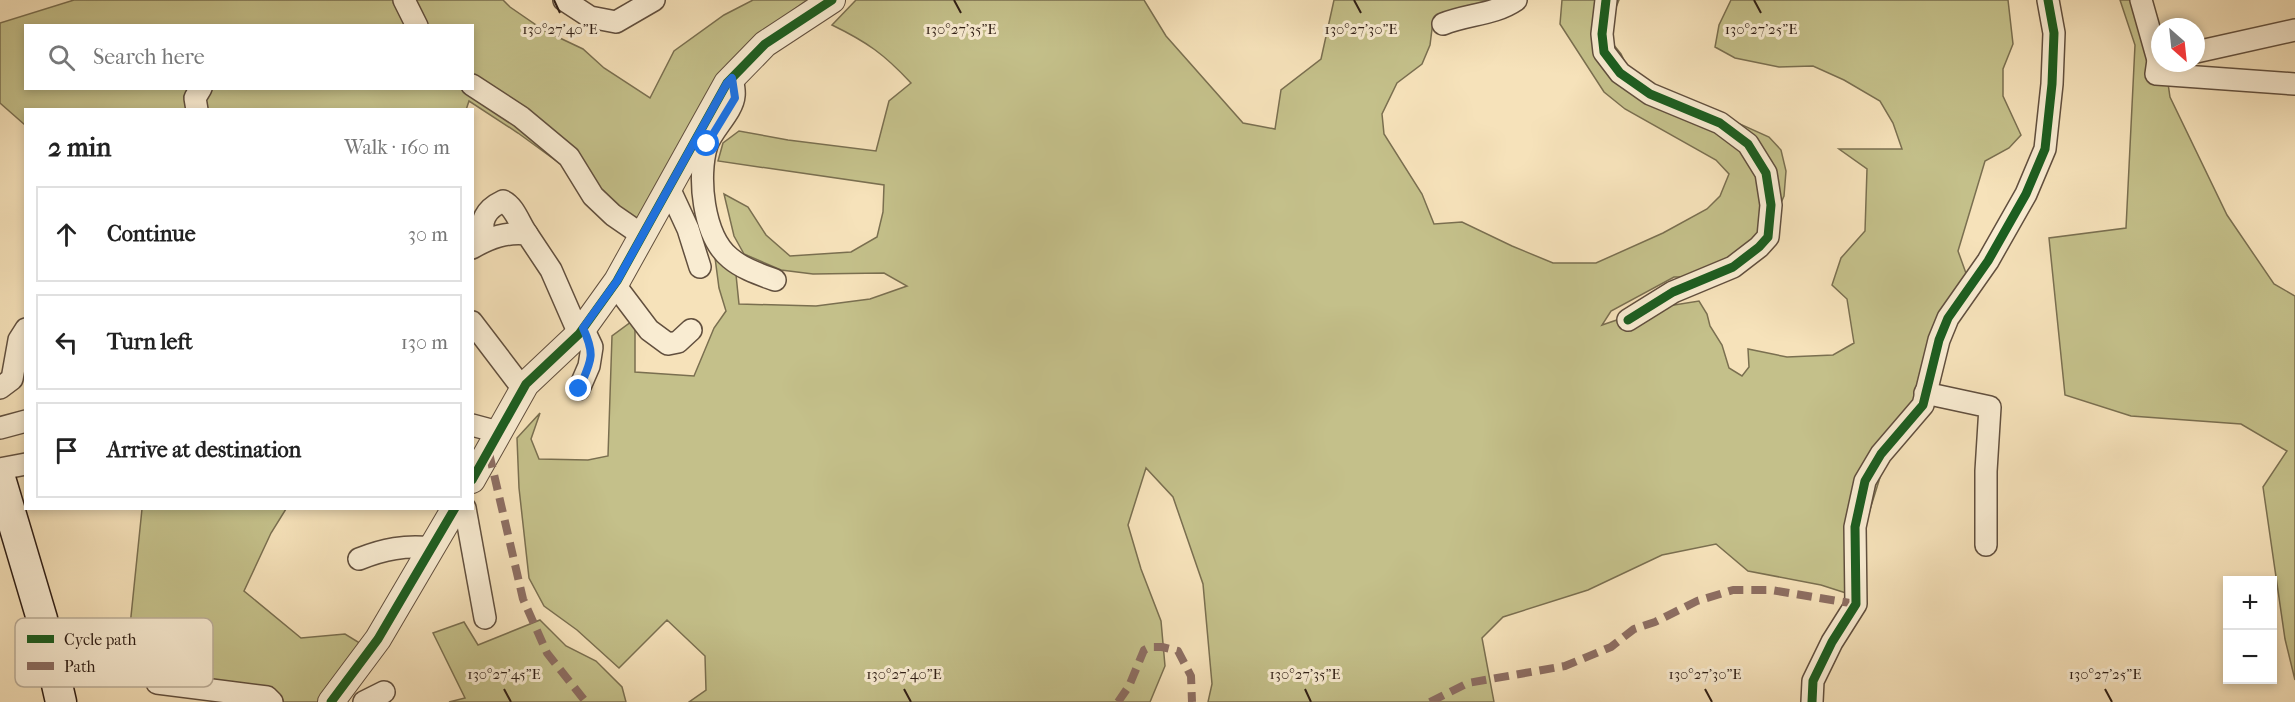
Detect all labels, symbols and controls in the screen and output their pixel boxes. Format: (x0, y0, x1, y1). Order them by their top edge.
north arrow (2151, 18, 2205, 72)
text: 130°27'40"E (522, 20, 598, 38)
text: 130°27'35"E (925, 20, 997, 38)
text: 130°27'30"E (1325, 20, 1397, 38)
text: 130°27'25"E (1725, 20, 1797, 38)
search box (24, 24, 474, 90)
icon: search (45, 41, 78, 74)
text: Search here (93, 44, 205, 70)
route start (693, 130, 719, 156)
text: 2 min (48, 132, 111, 163)
text: Walk · 160 m (344, 136, 450, 159)
icon: ahead (50, 218, 83, 251)
text: Continue (107, 221, 196, 247)
text: 30 m (408, 223, 448, 246)
icon: left (50, 326, 83, 359)
text: Turn left (107, 329, 193, 355)
text: 130 m (401, 331, 448, 354)
route end (565, 375, 591, 401)
icon: arrive (50, 434, 83, 467)
text: Arrive at destination (107, 437, 301, 463)
map controls (2223, 576, 2277, 684)
button: + (2223, 576, 2277, 630)
legend (15, 618, 213, 687)
text: Cycle path (64, 630, 136, 649)
button: − (2223, 630, 2277, 684)
text: Path (64, 657, 96, 676)
text: 130°27'45"E (467, 665, 541, 683)
text: 130°27'40"E (866, 665, 942, 683)
text: 130°27'35"E (1269, 665, 1341, 683)
text: 130°27'30"E (1669, 665, 1741, 683)
text: 130°27'25"E (2069, 665, 2141, 683)

